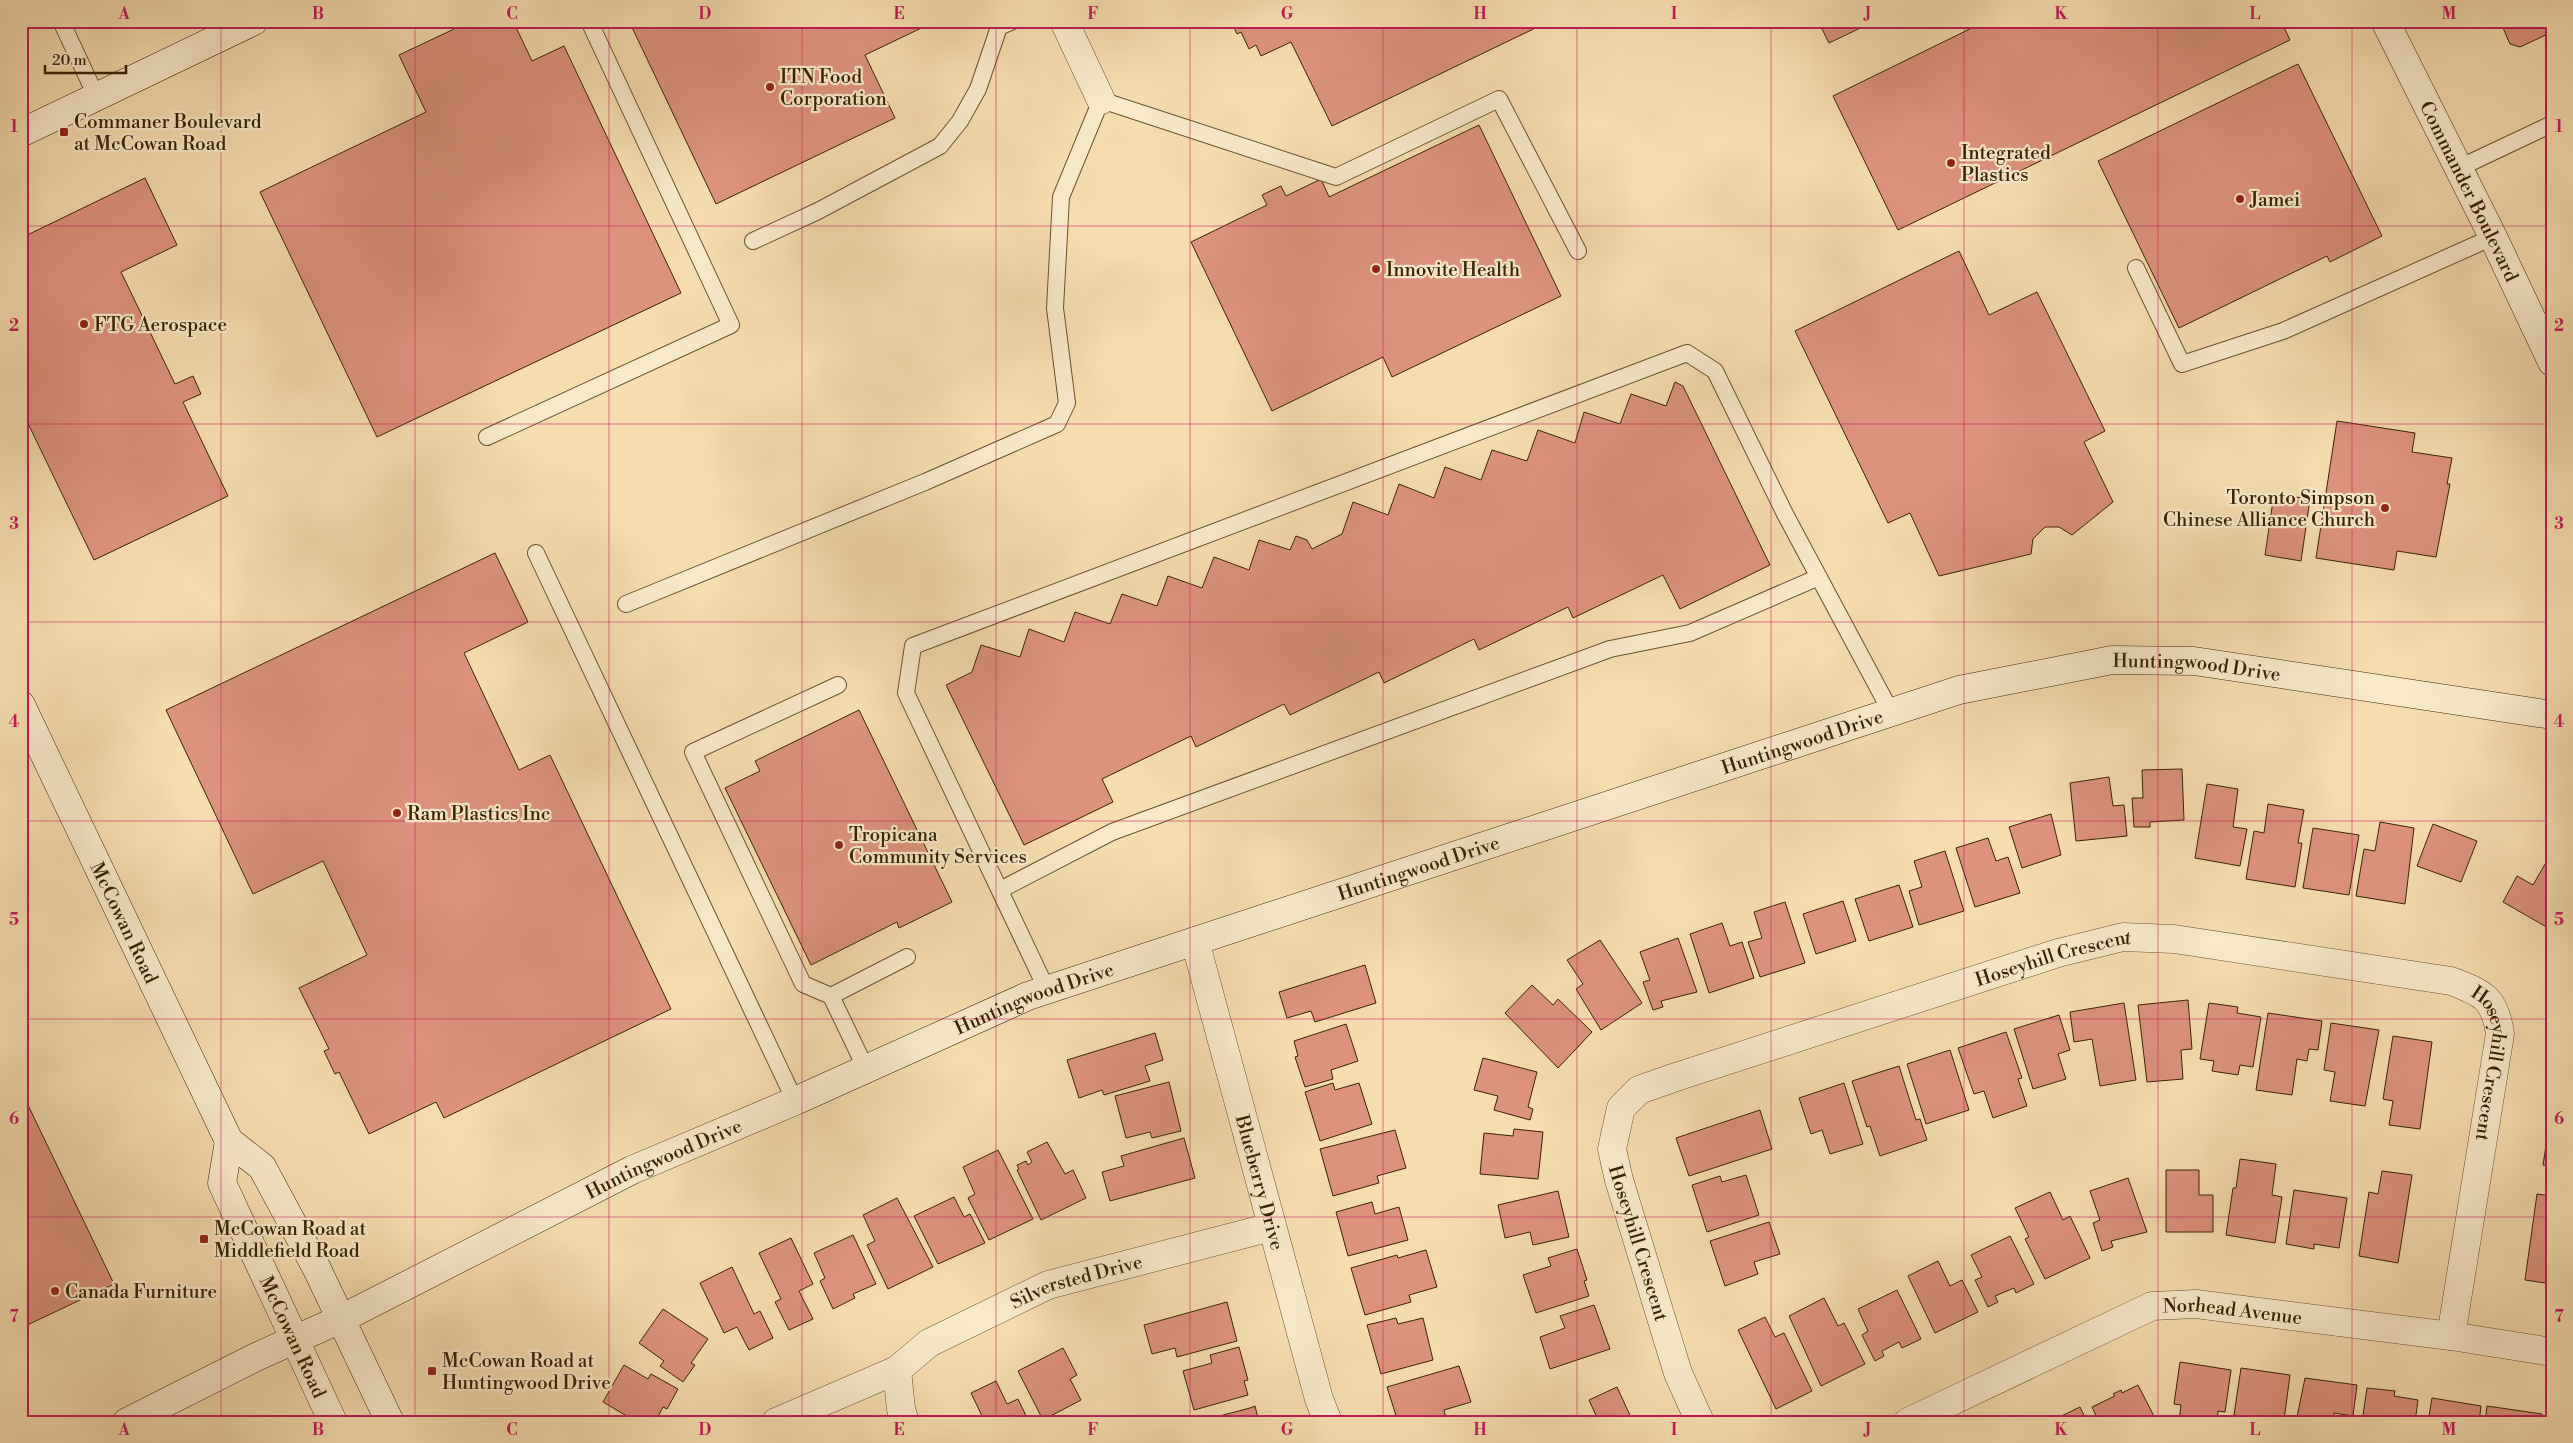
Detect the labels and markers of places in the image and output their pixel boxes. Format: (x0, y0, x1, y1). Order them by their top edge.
place label: ITN Food Corporation (780, 65, 887, 111)
marker: ITN Food Corporation (764, 81, 776, 93)
place label: Commaner Boulevard at McCowan Road (74, 110, 262, 156)
marker: Commaner Boulevard at McCowan Road (58, 126, 70, 138)
place label: Integrated Plastics (1961, 141, 2051, 187)
marker: Integrated Plastics (1945, 157, 1957, 169)
place label: Jamei (2249, 188, 2300, 212)
marker: Jamei (2234, 193, 2246, 205)
place label: Innovite Health (1386, 258, 1520, 282)
marker: Innovite Health (1370, 263, 1382, 275)
place label: FTG Aerospace (94, 313, 227, 337)
marker: FTG Aerospace (78, 318, 90, 330)
place label: Toronto Simpson Chinese Alliance Church (2163, 486, 2375, 532)
marker: Toronto Simpson Chinese Alliance Church (2379, 502, 2391, 514)
place label: Ram Plastics Inc (407, 802, 550, 826)
marker: Ram Plastics Inc (391, 807, 403, 819)
place label: Tropicana Community Services (849, 823, 1027, 869)
marker: Tropicana Community Services (833, 839, 845, 851)
place label: McCowan Road at Middlefield Road (214, 1217, 366, 1263)
marker: McCowan Road at Middlefield Road (198, 1233, 210, 1245)
place label: Canada Furniture (65, 1280, 217, 1304)
marker: Canada Furniture (49, 1285, 61, 1297)
place label: McCowan Road at Huntingwood Drive (442, 1349, 611, 1395)
marker: McCowan Road at Huntingwood Drive (426, 1365, 438, 1377)

